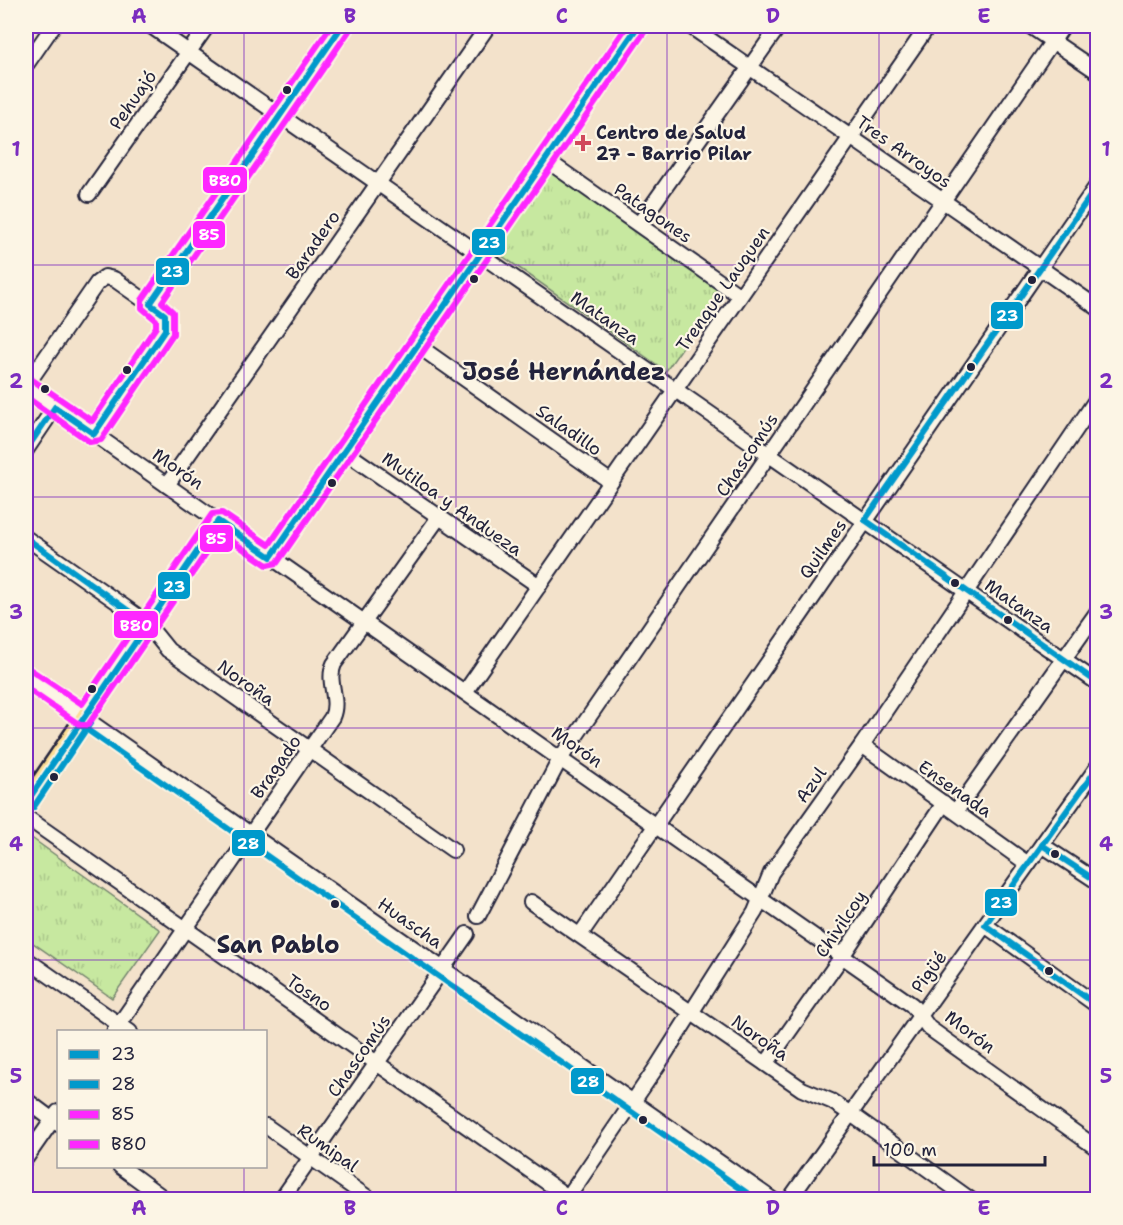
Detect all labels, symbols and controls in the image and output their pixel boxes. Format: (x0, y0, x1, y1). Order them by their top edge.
text: A (131, 3, 147, 29)
text: B (344, 3, 356, 29)
text: C (556, 3, 568, 29)
text: D (766, 3, 780, 29)
text: E (977, 3, 991, 29)
street label: Pehuajó (104, 65, 162, 135)
unlabelled marker (281, 84, 293, 96)
street label: Tres Arroyos (852, 110, 956, 194)
place label: Centro de Salud 27 - Barrio Pilar (596, 121, 752, 166)
marker: Centro de Salud 27 - Barrio Pilar (574, 134, 592, 152)
text: 1 (11, 136, 21, 162)
text: 1 (1101, 136, 1111, 162)
line badge: B80 (202, 166, 248, 194)
text: B80 (209, 170, 241, 191)
street label: Patagones (609, 177, 697, 249)
street label: Baradero (280, 206, 346, 284)
line badge: 85 (192, 220, 226, 249)
street label: Trenque Lauquen (671, 222, 775, 356)
text: 85 (198, 224, 220, 245)
line badge: 23 (471, 228, 506, 256)
text: 23 (478, 232, 500, 253)
line badge: 23 (155, 257, 190, 286)
text: 23 (161, 261, 183, 282)
unlabelled marker (468, 273, 480, 285)
unlabelled marker (1026, 274, 1038, 286)
street label: Matanza (566, 285, 644, 351)
line badge: 23 (990, 301, 1024, 330)
text: 23 (996, 305, 1018, 326)
district label: José Hernández (462, 356, 666, 388)
unlabelled marker (965, 361, 977, 373)
unlabelled marker (121, 364, 133, 376)
text: 2 (9, 368, 23, 394)
text: 2 (1099, 368, 1113, 394)
unlabelled marker (39, 383, 51, 395)
street label: Saladillo (531, 399, 607, 461)
street label: Chascomús (710, 409, 784, 501)
street label: Morón (148, 443, 208, 495)
street label: Mutiloa y Andueza (377, 446, 527, 562)
unlabelled marker (326, 477, 338, 489)
street label: Quilmes (794, 514, 852, 584)
line badge: 85 (199, 524, 234, 553)
text: 85 (205, 528, 227, 549)
line badge: 23 (157, 571, 191, 600)
street label: Matanza (980, 573, 1058, 639)
text: 23 (163, 576, 185, 597)
unlabelled marker (949, 577, 961, 589)
text: 3 (9, 599, 23, 625)
text: 3 (1099, 599, 1113, 625)
line badge: B80 (113, 610, 159, 639)
unlabelled marker (1002, 614, 1014, 626)
text: B80 (120, 615, 152, 636)
street label: Noroña (213, 655, 279, 711)
unlabelled marker (86, 683, 98, 695)
street label: Morón (547, 721, 607, 773)
street label: Bragado (245, 730, 307, 804)
street label: Ensenada (913, 755, 997, 823)
street label: Azul (790, 762, 832, 808)
unlabelled marker (48, 771, 60, 783)
line badge: 28 (231, 829, 266, 857)
text: 4 (9, 831, 23, 857)
text: 4 (1099, 831, 1113, 857)
text: 28 (237, 833, 259, 854)
unlabelled marker (1049, 848, 1061, 860)
street label: Chivilcoy (810, 886, 872, 962)
line badge: 23 (984, 888, 1018, 917)
street label: Huascha (373, 892, 447, 954)
text: 23 (990, 892, 1012, 913)
unlabelled marker (329, 898, 341, 910)
district label: San Pablo (216, 929, 340, 961)
street label: Pigüé (906, 946, 952, 998)
unlabelled marker (1043, 965, 1055, 977)
street label: Tosno (282, 969, 336, 1017)
street label: Morón (940, 1005, 1000, 1059)
street label: Chascomús (322, 1010, 396, 1102)
street label: Noroña (727, 1010, 793, 1066)
legend (57, 1030, 267, 1168)
text: 23 (111, 1042, 135, 1066)
text: 5 (10, 1063, 22, 1089)
text: 5 (1100, 1063, 1112, 1089)
line badge: 28 (570, 1067, 605, 1095)
text: 28 (577, 1071, 599, 1092)
text: 28 (111, 1072, 136, 1096)
text: 85 (111, 1102, 134, 1126)
unlabelled marker (637, 1114, 649, 1126)
street label: Rumipal (293, 1118, 364, 1178)
scale bar (874, 1129, 1045, 1167)
text: B80 (111, 1132, 147, 1156)
text: 100 m (883, 1138, 937, 1162)
text: A (131, 1195, 147, 1221)
text: B (344, 1195, 356, 1221)
text: C (556, 1195, 568, 1221)
text: D (766, 1195, 780, 1221)
text: E (977, 1195, 991, 1221)

